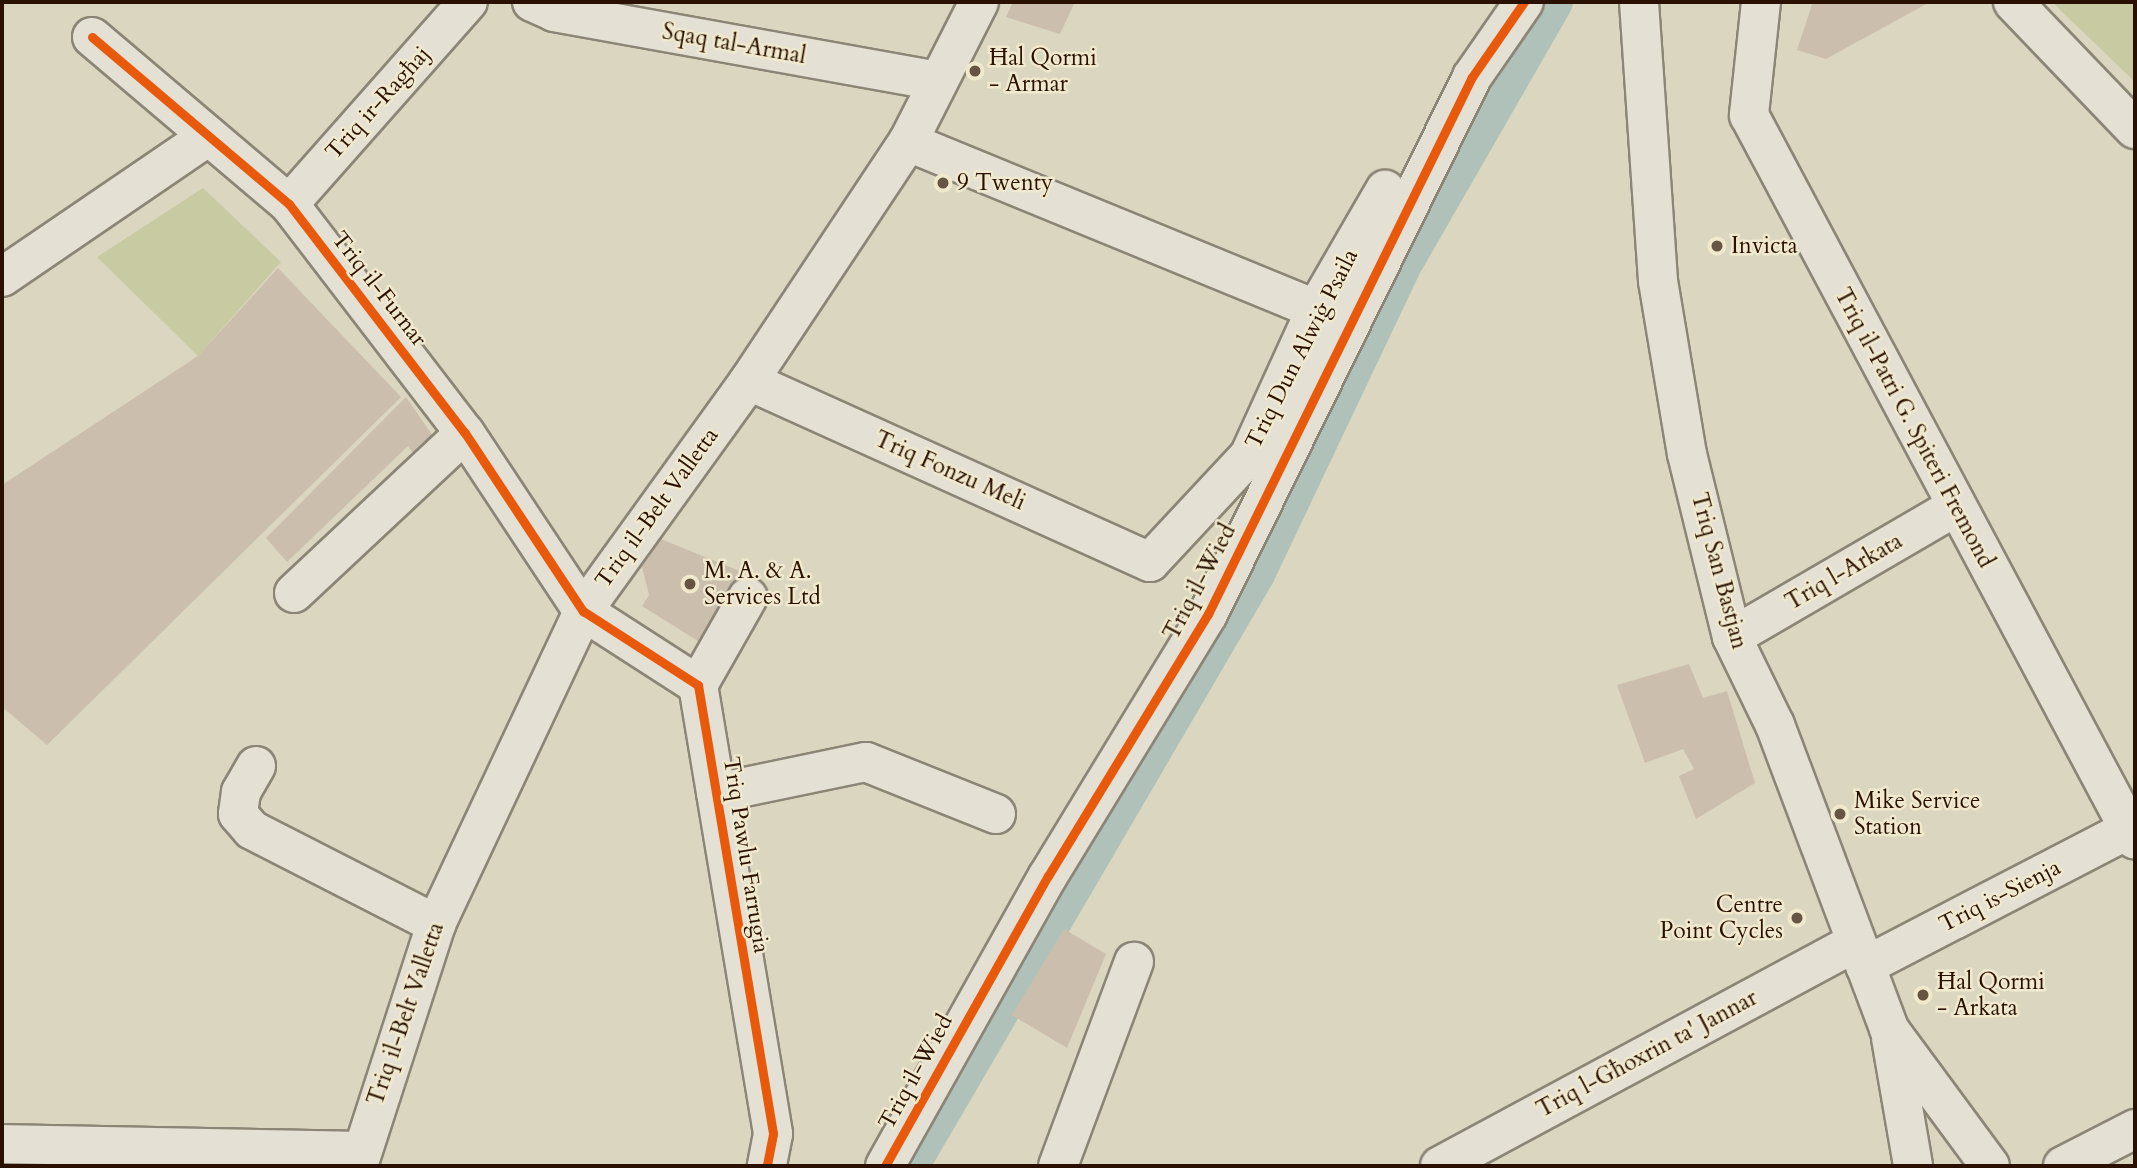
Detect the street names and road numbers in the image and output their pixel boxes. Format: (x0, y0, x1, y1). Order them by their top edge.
street label: Sqaq tal-Armal (660, 18, 808, 70)
street label: Triq ir-Ragħaj (320, 41, 436, 165)
street label: Triq il-Furnar (326, 226, 432, 352)
street label: Triq Dun Alwiġ Psaila (1240, 245, 1364, 453)
street label: Triq il-Patri G. Spiteri Fremond (1828, 283, 2000, 573)
street label: Triq il-Belt Valletta (590, 422, 724, 594)
street label: Triq Fonzu Meli (870, 425, 1030, 517)
street label: Triq San Bastjan (1685, 490, 1753, 652)
street label: Triq il-Wied (1158, 519, 1242, 645)
street label: Triq l-Arkata (1781, 527, 1907, 617)
street label: Triq Pawlu Farrugia (717, 755, 775, 955)
street label: Triq is-Sienja (1935, 854, 2065, 938)
street label: Triq il-Belt Valletta (362, 919, 450, 1109)
street label: Triq l-Għoxrin ta' Jannar (1532, 984, 1762, 1124)
street label: Triq il-Wied (873, 1010, 959, 1134)

